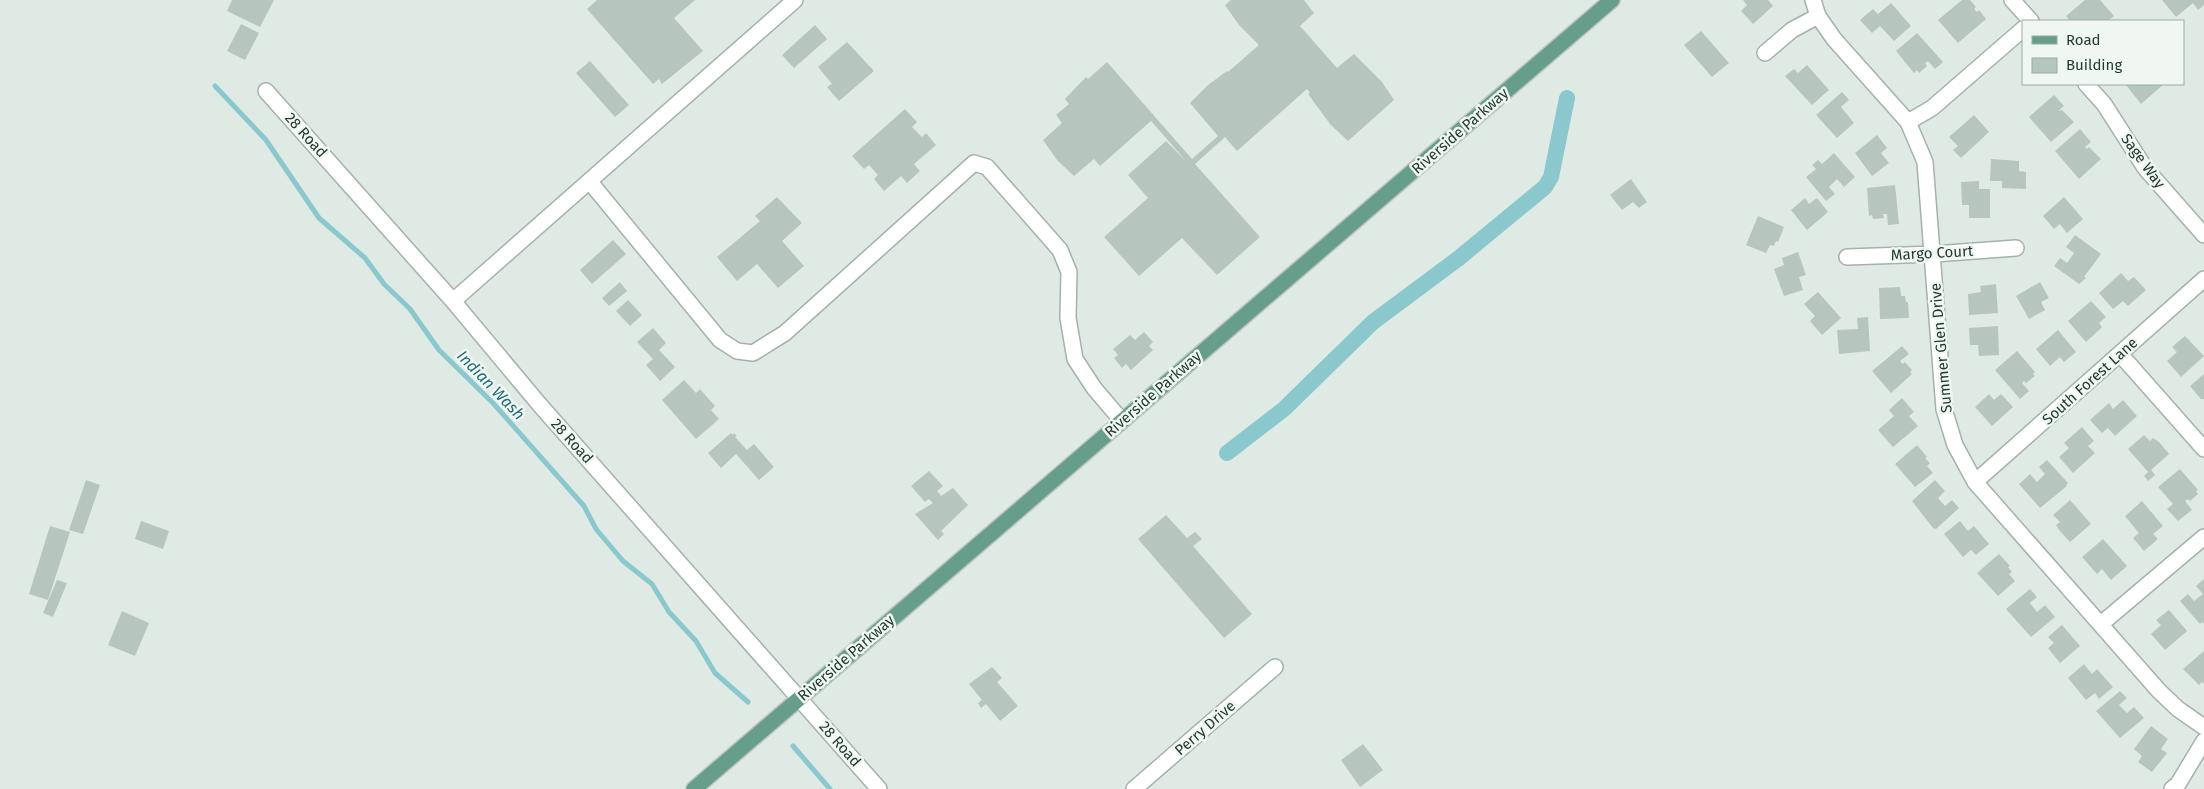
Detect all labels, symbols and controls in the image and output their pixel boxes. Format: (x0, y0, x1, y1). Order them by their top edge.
legend (2022, 20, 2184, 85)
text: Road (2066, 31, 2101, 49)
text: Building (2066, 56, 2122, 74)
street label: Riverside Parkway (1408, 84, 1512, 178)
street label: 28 Road (281, 109, 331, 161)
street label: Sage Way (2117, 130, 2169, 192)
street label: Margo Court (1890, 242, 1974, 264)
street label: Summer Glen Drive (1926, 282, 1956, 414)
street label: South Forest Lane (2039, 334, 2141, 428)
water label: Indian Wash (453, 346, 529, 424)
street label: Riverside Parkway (1101, 347, 1205, 441)
street label: 28 Road (547, 415, 597, 467)
street label: Riverside Parkway (794, 611, 898, 705)
street label: Perry Drive (1171, 697, 1239, 759)
street label: 28 Road (815, 718, 865, 770)

